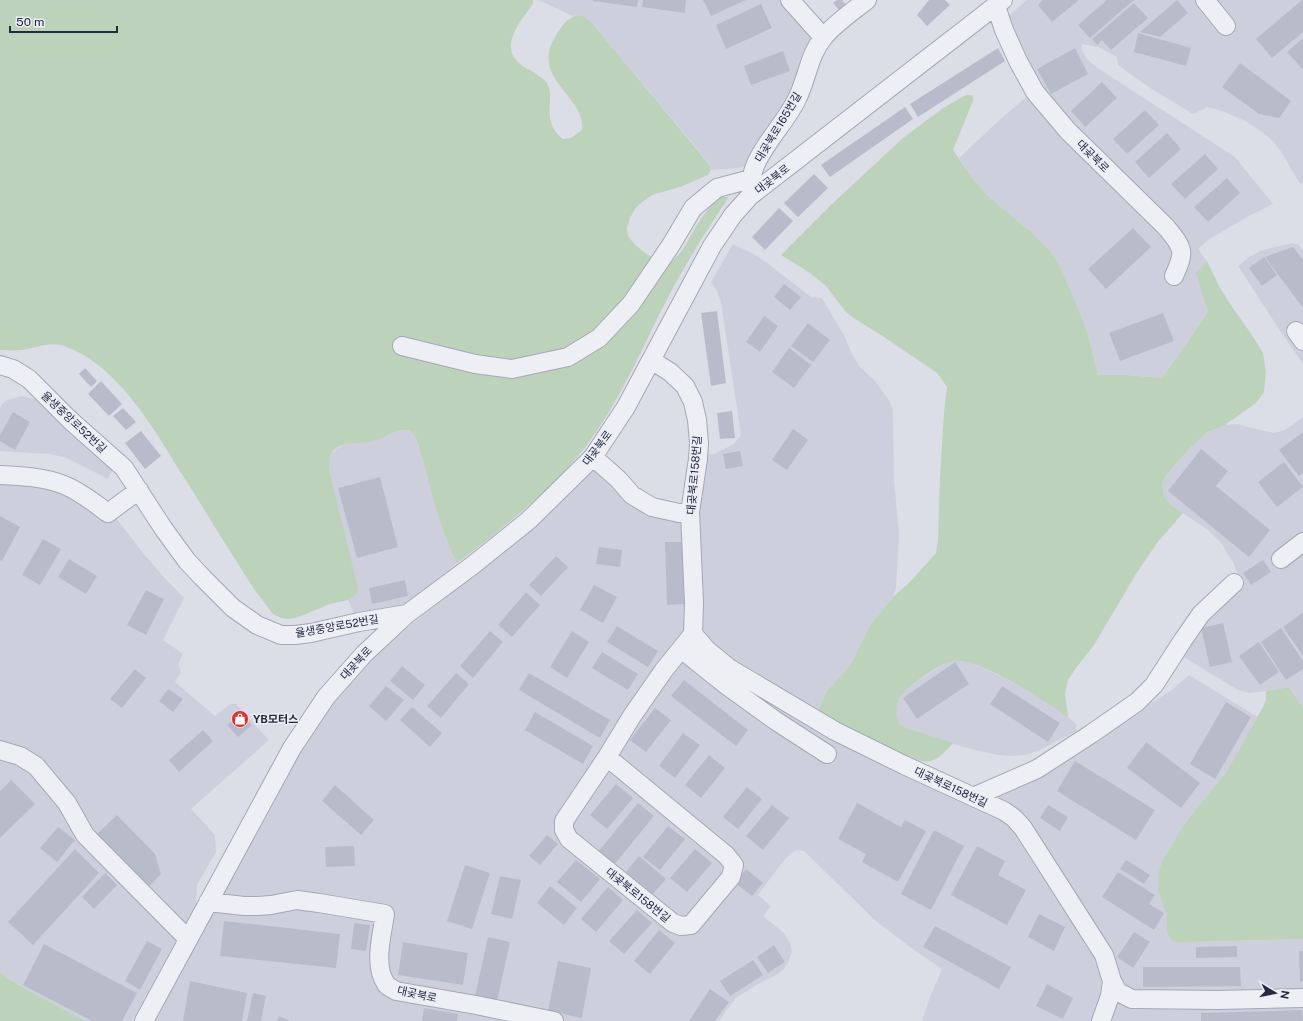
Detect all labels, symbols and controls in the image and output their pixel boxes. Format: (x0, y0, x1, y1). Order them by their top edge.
scale bar (10, 8, 117, 34)
text: 50 m (16, 15, 44, 29)
street label: 대곶북로165번길 (752, 90, 804, 164)
street label: 대곶북로 (1074, 137, 1112, 175)
street label: 대곶북로 (752, 162, 792, 196)
street label: 율생중앙로52번길 (39, 389, 109, 455)
street label: 대곶북로 (580, 428, 614, 468)
street label: 대곶북로158번길 (685, 435, 703, 515)
street label: 율생중앙로52번길 (294, 613, 380, 639)
street label: 대곶북로 (338, 644, 374, 682)
shop icon: YB모터스 (230, 709, 250, 729)
place label: YB모터스 (253, 713, 298, 725)
street label: 대곶북로158번길 (912, 765, 990, 809)
street label: 대곶북로158번길 (603, 865, 673, 925)
north arrow (1255, 973, 1295, 1013)
street label: 대곶북로 (396, 984, 438, 1004)
text: N (1278, 989, 1292, 1000)

